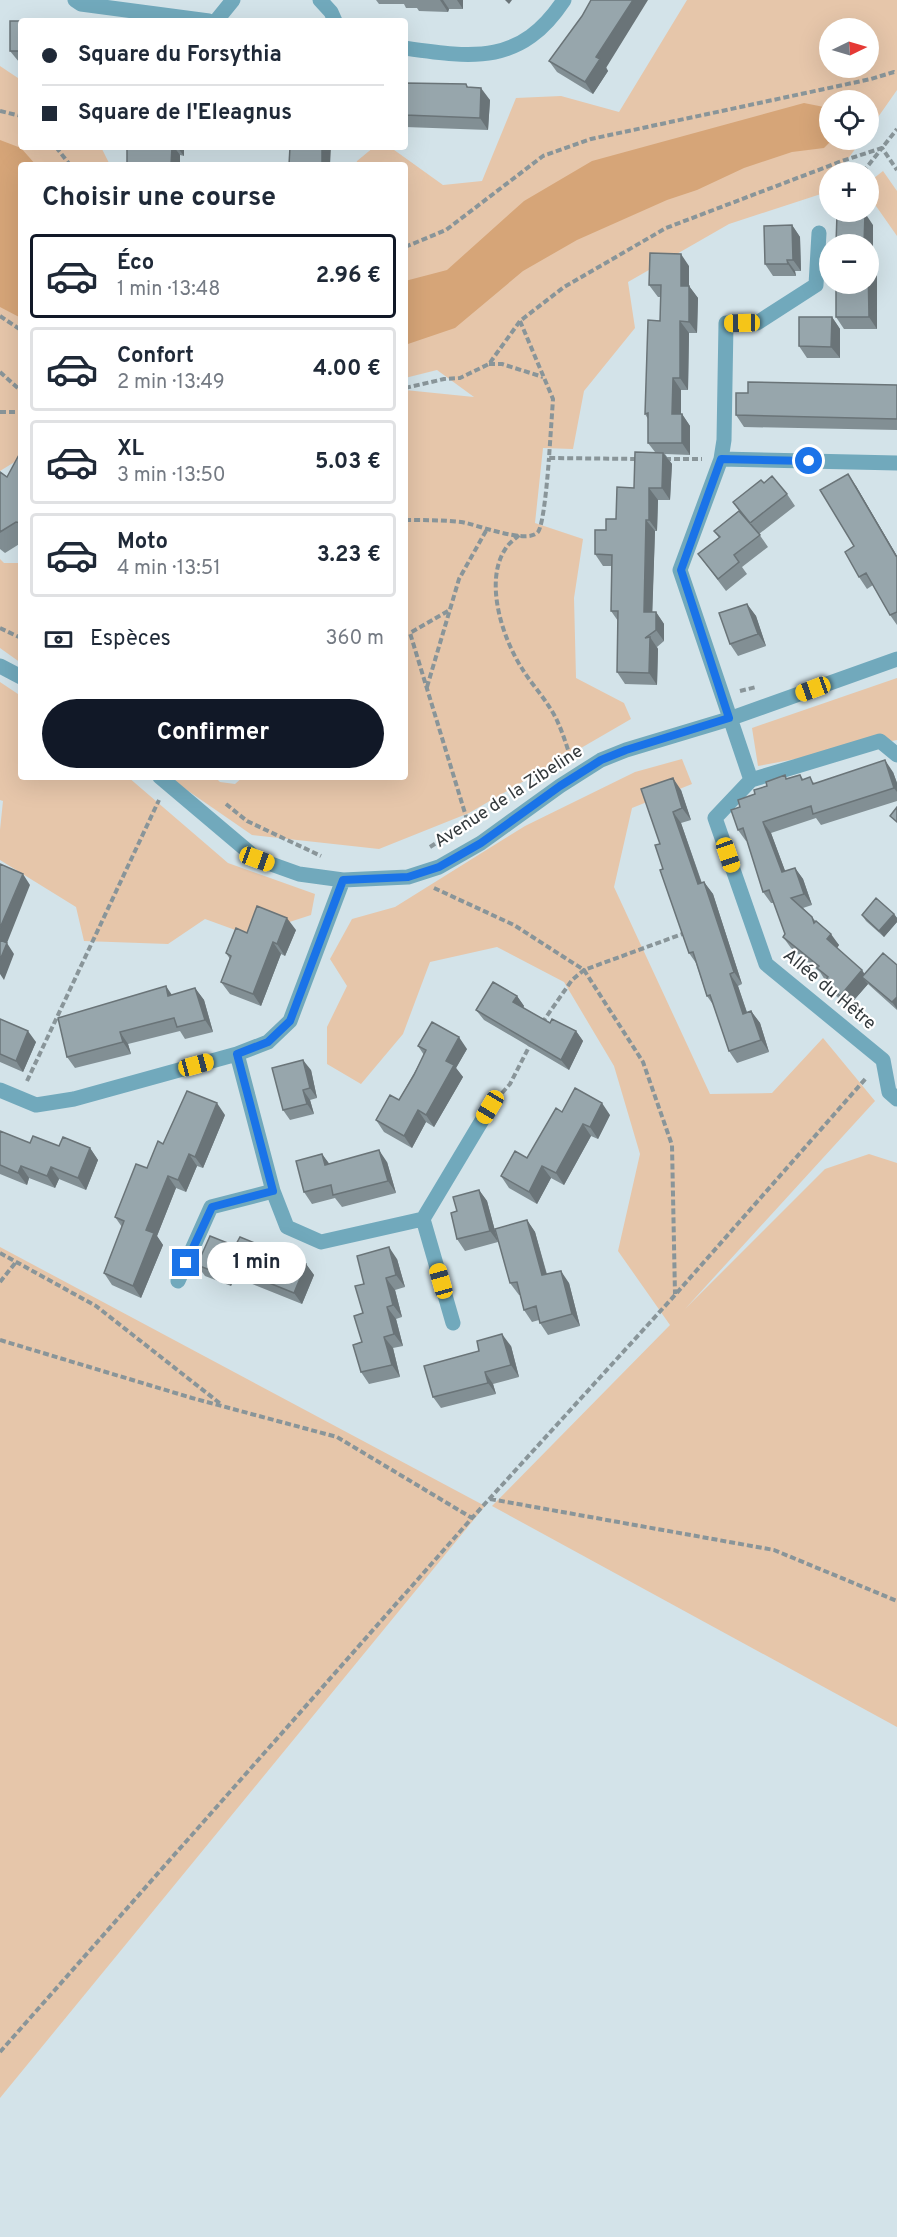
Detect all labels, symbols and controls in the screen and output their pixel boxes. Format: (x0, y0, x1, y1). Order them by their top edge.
north arrow (819, 18, 879, 78)
map controls (819, 18, 879, 294)
text: Square du Forsythia (78, 42, 282, 69)
button: locate (819, 90, 879, 150)
text: Square de l'Eleagnus (78, 100, 292, 127)
button: + (819, 162, 879, 222)
text: Choisir une course (42, 181, 276, 215)
button: − (819, 234, 879, 294)
icon: car (45, 249, 99, 303)
text: Éco (117, 250, 154, 277)
text: 2.96 € (316, 263, 381, 290)
text: 1 min · 13:48 (117, 277, 220, 303)
car (724, 314, 760, 332)
icon: car (45, 342, 99, 396)
text: Confort (117, 343, 194, 370)
text: 4.00 € (313, 356, 381, 383)
text: 2 min · 13:49 (117, 370, 225, 396)
icon: car (45, 435, 99, 489)
text: XL (117, 436, 144, 463)
route start (795, 447, 822, 474)
text: 5.03 € (315, 449, 381, 476)
text: 3 min · 13:50 (117, 463, 226, 489)
icon: car (45, 528, 99, 582)
text: Moto (117, 529, 168, 556)
text: 3.23 € (317, 542, 381, 569)
text: 4 min · 13:51 (117, 556, 221, 582)
icon: cash (42, 623, 75, 656)
text: Espèces (90, 626, 171, 653)
text: 360 m (326, 626, 384, 652)
car (793, 674, 833, 704)
button: Confirmer (42, 699, 384, 768)
street label: Avenue de la Zibeline (430, 740, 588, 854)
car (714, 835, 742, 875)
car (237, 844, 277, 874)
street label: Allée du Hêtre (778, 944, 880, 1036)
car (176, 1052, 216, 1078)
car (473, 1087, 507, 1127)
callout: 1 min (207, 1242, 306, 1284)
route end (172, 1249, 199, 1276)
text: 1 min (232, 1250, 281, 1276)
car (427, 1261, 455, 1301)

